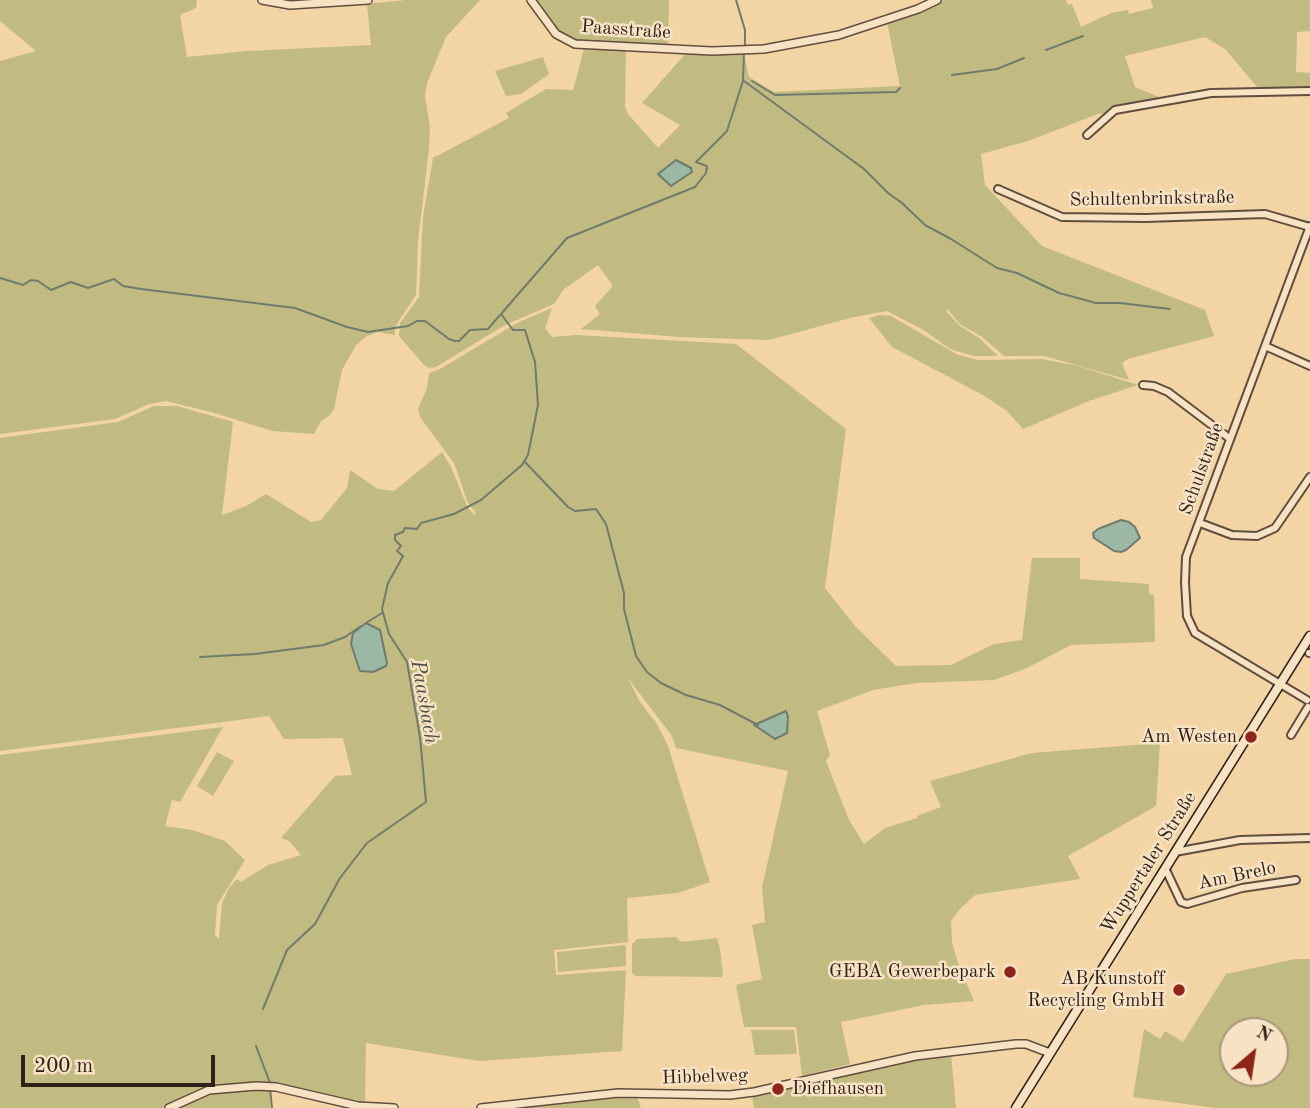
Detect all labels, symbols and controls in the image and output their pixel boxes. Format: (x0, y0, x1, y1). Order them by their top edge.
street label: Paasstraße (580, 15, 672, 45)
street label: Schultenbrinkstraße (1069, 186, 1235, 212)
street label: Schulstraße (1175, 420, 1229, 518)
water label: Paasbach (404, 658, 444, 746)
place label: Am Westen (1141, 726, 1237, 748)
marker: Am Westen (1243, 729, 1259, 745)
street label: Wuppertaler Straße (1096, 788, 1202, 938)
street label: Am Brelo (1196, 857, 1278, 895)
place label: GEBA Gewerbepark (829, 961, 996, 983)
marker: GEBA Gewerbepark (1002, 964, 1018, 980)
place label: AB Kunstoff Recycling GmbH (1027, 968, 1165, 1012)
marker: AB Kunstoff Recycling GmbH (1171, 982, 1187, 998)
north arrow (1219, 1017, 1289, 1087)
text: N (1252, 1023, 1274, 1047)
scale bar (24, 1042, 219, 1086)
text: 200 m (34, 1056, 93, 1077)
street label: Hibbelweg (661, 1064, 749, 1090)
place label: Diefhausen (792, 1078, 884, 1100)
marker: Diefhausen (770, 1081, 786, 1097)

